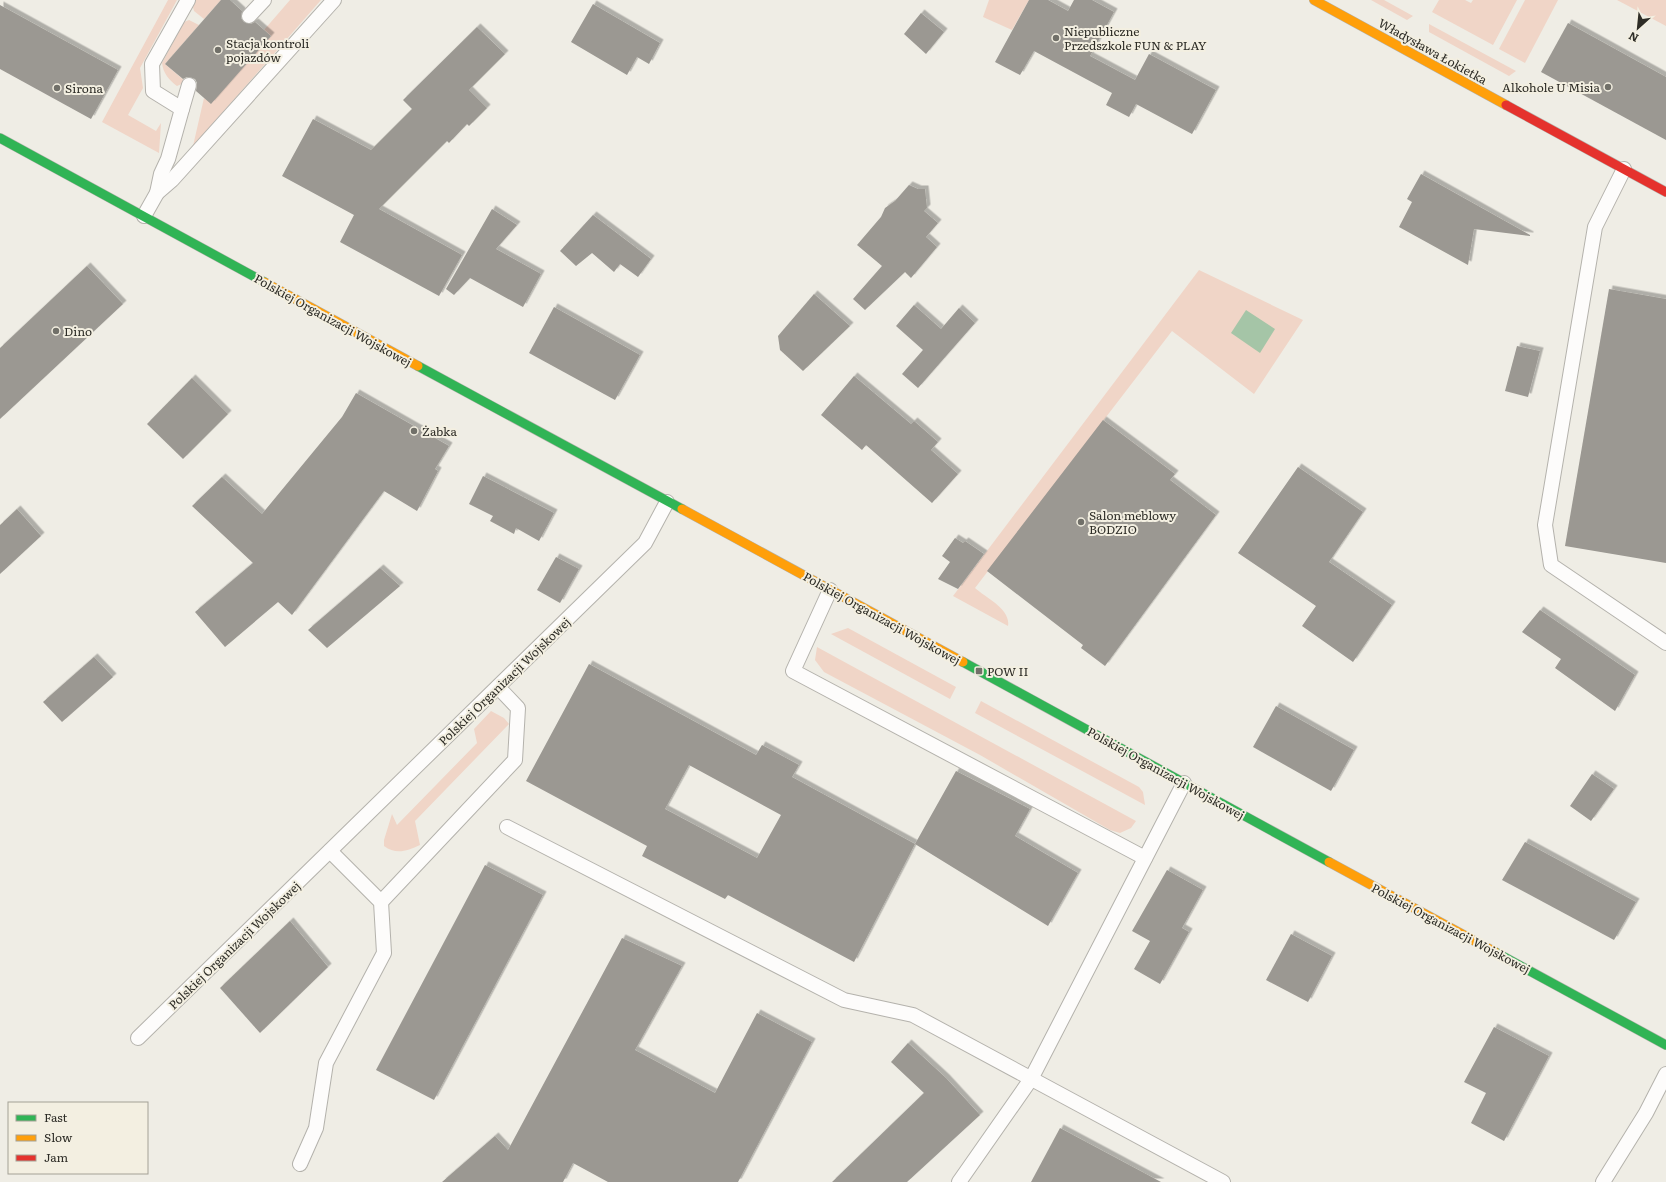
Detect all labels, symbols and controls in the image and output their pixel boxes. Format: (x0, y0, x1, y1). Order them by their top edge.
north arrow (1618, 8, 1658, 48)
street label: Władysława Łokietka (1375, 14, 1491, 89)
place label: Niepubliczne Przedszkole FUN & PLAY (1064, 22, 1207, 54)
text: N (1625, 29, 1641, 47)
marker: Niepubliczne Przedszkole FUN & PLAY (1051, 33, 1061, 43)
place label: Stacja kontroli pojazdów (226, 34, 309, 66)
marker: Stacja kontroli pojazdów (213, 45, 223, 55)
place label: Alkohole U Misia (1502, 78, 1601, 96)
place label: Sirona (65, 79, 104, 97)
marker: Alkohole U Misia (1603, 82, 1613, 92)
marker: Sirona (52, 83, 62, 93)
street label: Polskiej Organizacji Wojskowej (251, 269, 415, 371)
place label: Dino (64, 322, 92, 340)
marker: Dino (51, 326, 61, 336)
place label: Żabka (422, 422, 457, 440)
marker: Żabka (409, 426, 419, 436)
place label: Salon meblowy BODZIO (1089, 506, 1176, 538)
marker: Salon meblowy BODZIO (1076, 517, 1086, 527)
street label: Polskiej Organizacji Wojskowej (800, 567, 964, 669)
street label: Polskiej Organizacji Wojskowej (434, 613, 574, 749)
place label: POW II (987, 662, 1029, 680)
marker: POW II (974, 666, 984, 676)
street label: Polskiej Organizacji Wojskowej (1084, 722, 1248, 824)
street label: Polskiej Organizacji Wojskowej (164, 877, 304, 1013)
street label: Polskiej Organizacji Wojskowej (1368, 878, 1534, 978)
legend (8, 1102, 148, 1174)
text: Fast (44, 1108, 68, 1126)
text: Slow (44, 1128, 73, 1146)
text: Jam (44, 1148, 69, 1166)

